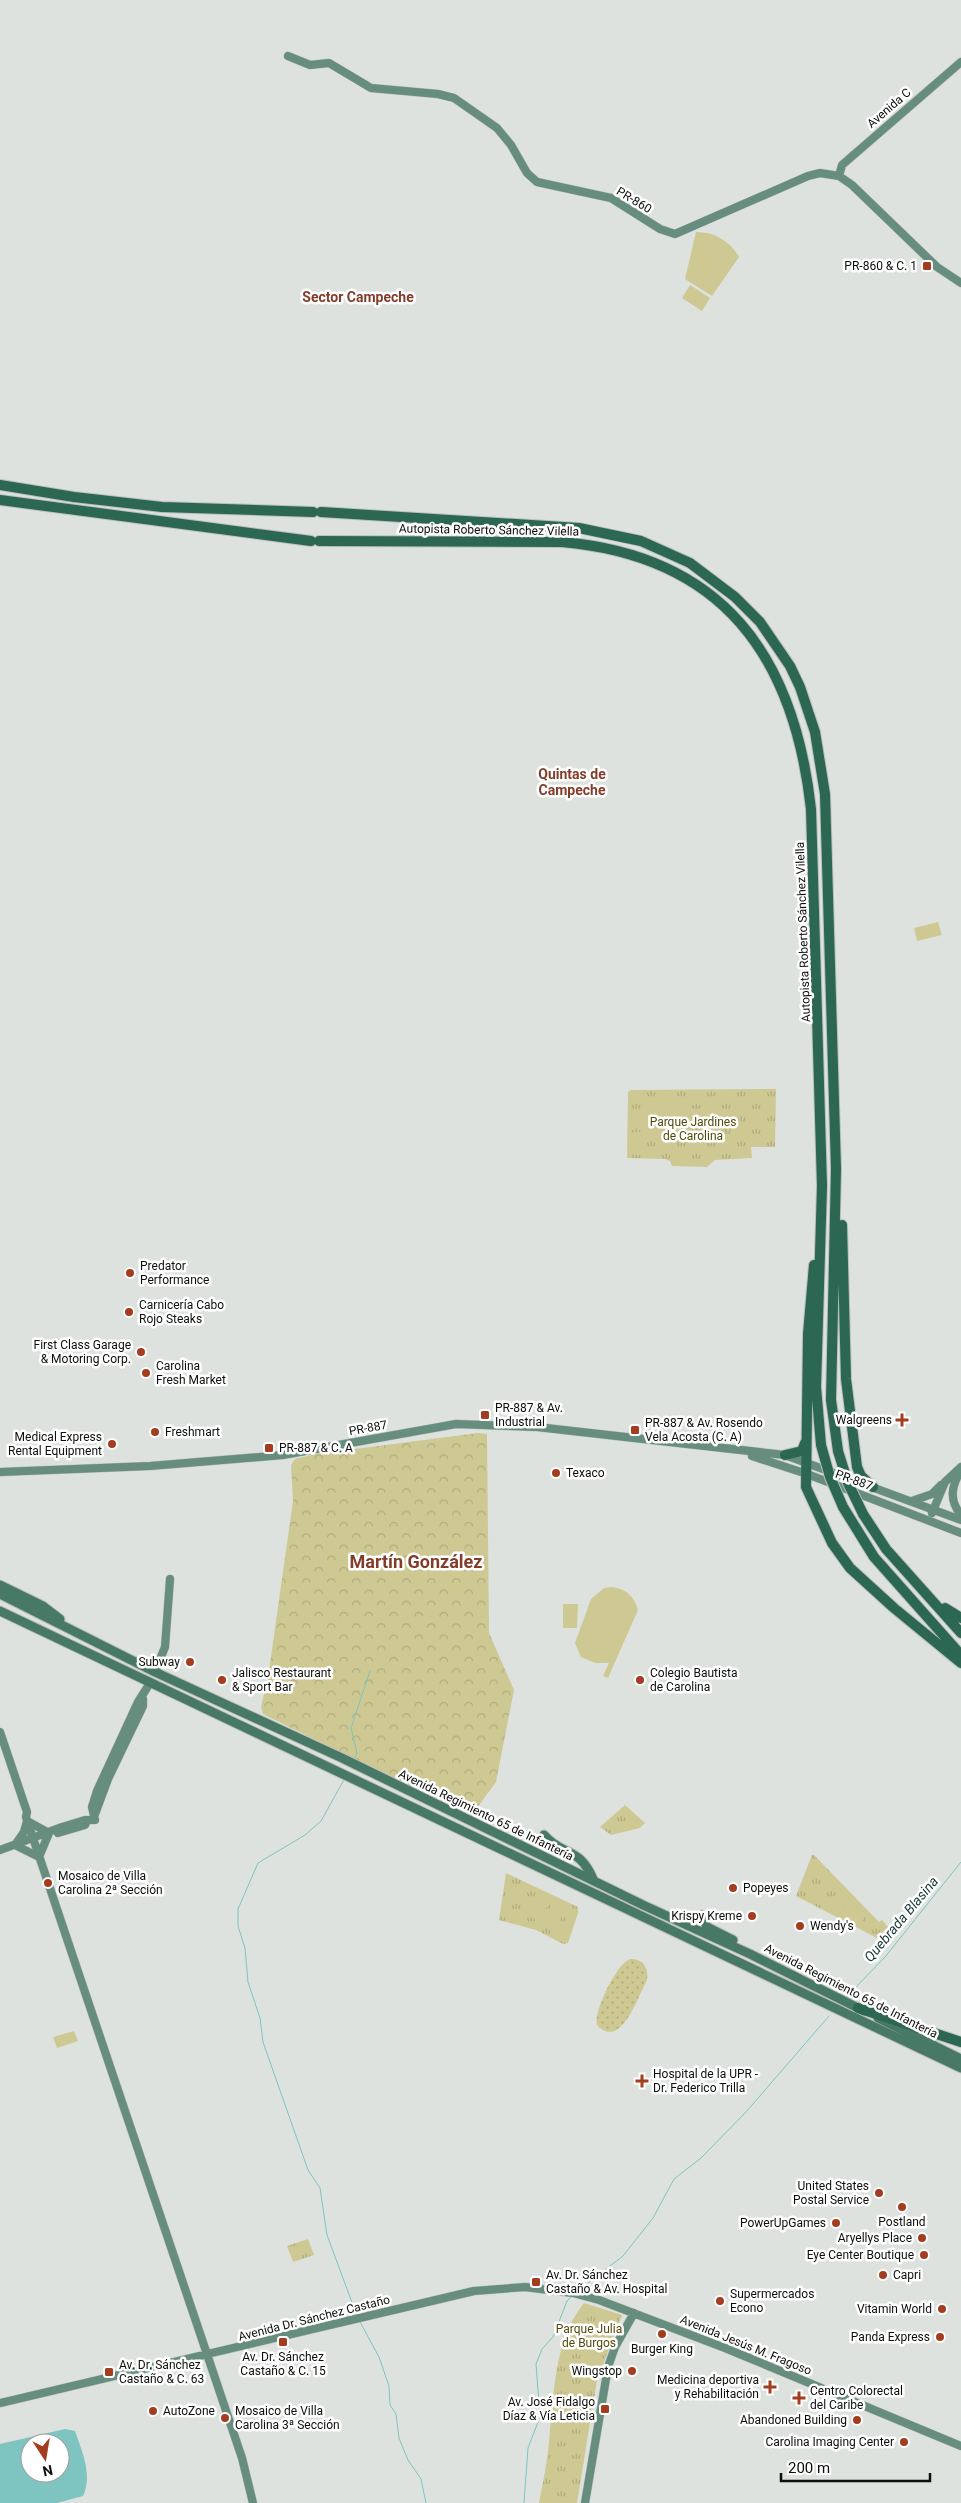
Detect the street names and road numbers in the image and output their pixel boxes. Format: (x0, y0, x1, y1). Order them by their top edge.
street label: Avenida C (864, 85, 914, 131)
street label: PR-860 (614, 184, 654, 216)
street label: Autopista Roberto Sánchez Vilella (399, 521, 579, 539)
street label: Autopista Roberto Sánchez Vilella (793, 842, 813, 1022)
street label: PR-887 (348, 1418, 388, 1438)
street label: PR-887 (834, 1467, 875, 1493)
street label: Avenida Regimiento 65 de Infantería (396, 1766, 576, 1864)
street label: Avenida Regimiento 65 de Infantería (762, 1941, 940, 2041)
street label: Avenida Dr. Sánchez Castaño (237, 2292, 391, 2344)
street label: Avenida Jesús M. Fragoso (678, 2312, 814, 2378)

